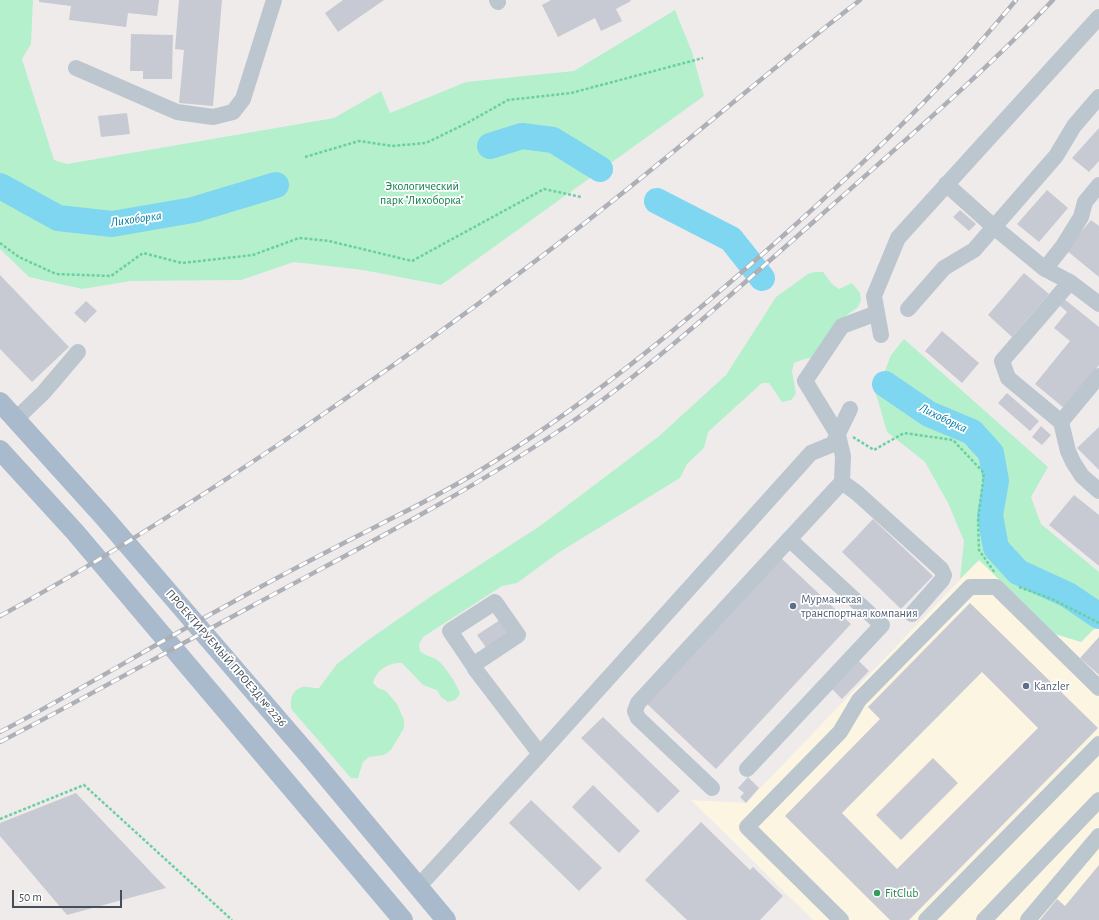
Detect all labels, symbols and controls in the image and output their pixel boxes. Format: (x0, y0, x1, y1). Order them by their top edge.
park label: Экологический парк "Лихоборка" (380, 179, 464, 207)
water label: Лихоборка (109, 208, 163, 230)
water label: Лихоборка (916, 400, 970, 436)
street label: ПРОЕКТИРУЕМЫЙ ПРОЕЗД № 2236 (162, 586, 290, 730)
place label: Мурманская транспортная компания (801, 592, 918, 620)
marker: Мурманская транспортная компания (788, 601, 798, 611)
place label: Kanzler (1034, 679, 1069, 693)
marker: Kanzler (1021, 681, 1031, 691)
scale bar (14, 882, 124, 908)
place label: FitClub (885, 886, 918, 900)
marker: FitClub (872, 888, 882, 898)
text: 50 m (19, 891, 42, 903)

